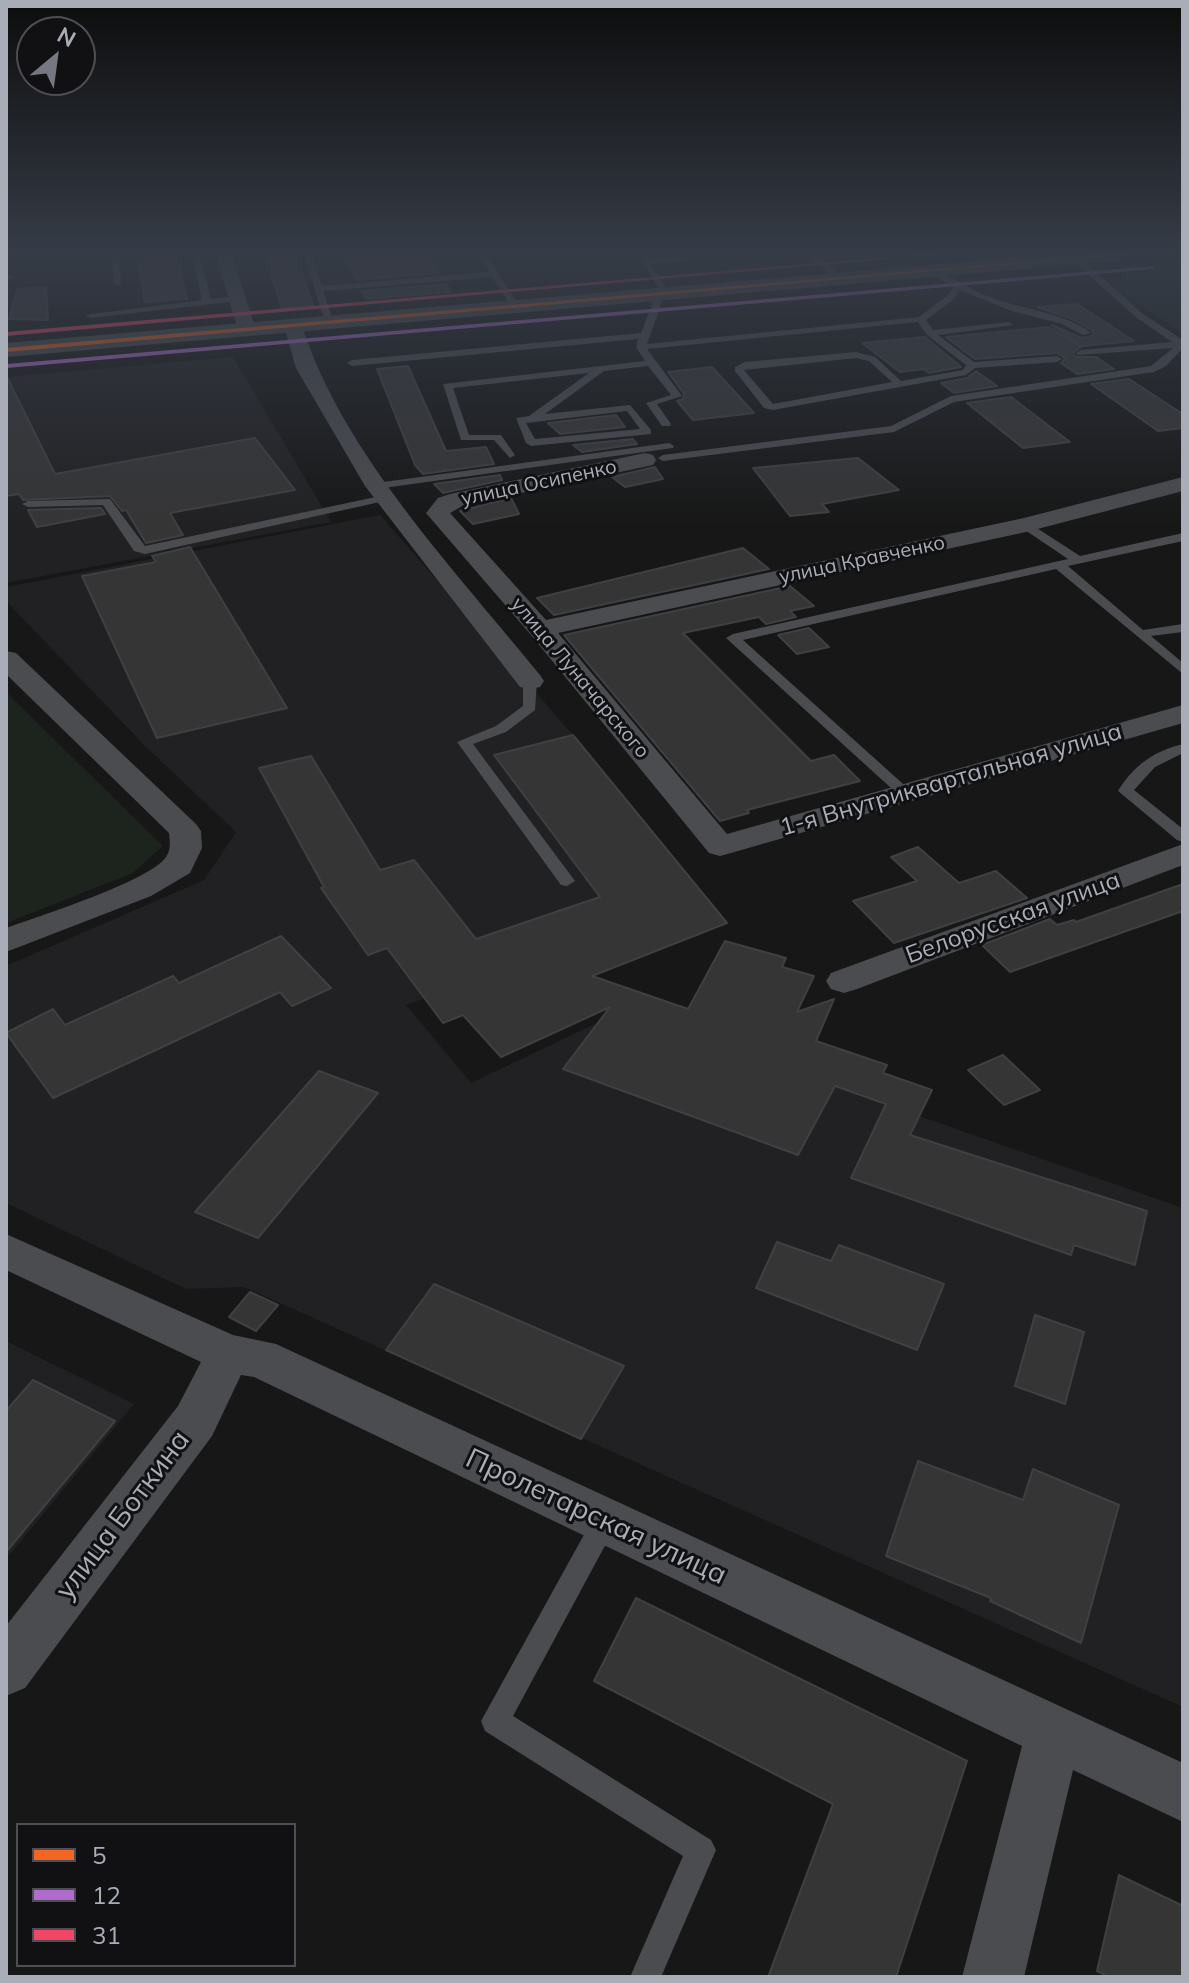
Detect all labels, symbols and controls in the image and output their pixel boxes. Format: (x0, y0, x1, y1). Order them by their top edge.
north arrow (16, 16, 96, 96)
text: N (53, 20, 81, 53)
street label: улица Осипенко (459, 455, 619, 511)
street label: улица Кравченко (777, 531, 947, 589)
street label: улица Луначарского (506, 593, 654, 763)
street label: 1-я Внутриквартальная улица (777, 717, 1125, 843)
street label: Белорусская улица (902, 866, 1124, 970)
street label: улица Боткина (49, 1424, 197, 1606)
street label: Пролетарская улица (460, 1442, 732, 1592)
legend (16, 1823, 296, 1967)
text: 5 (92, 1840, 106, 1870)
text: 12 (92, 1880, 121, 1910)
text: 31 (92, 1920, 121, 1950)

